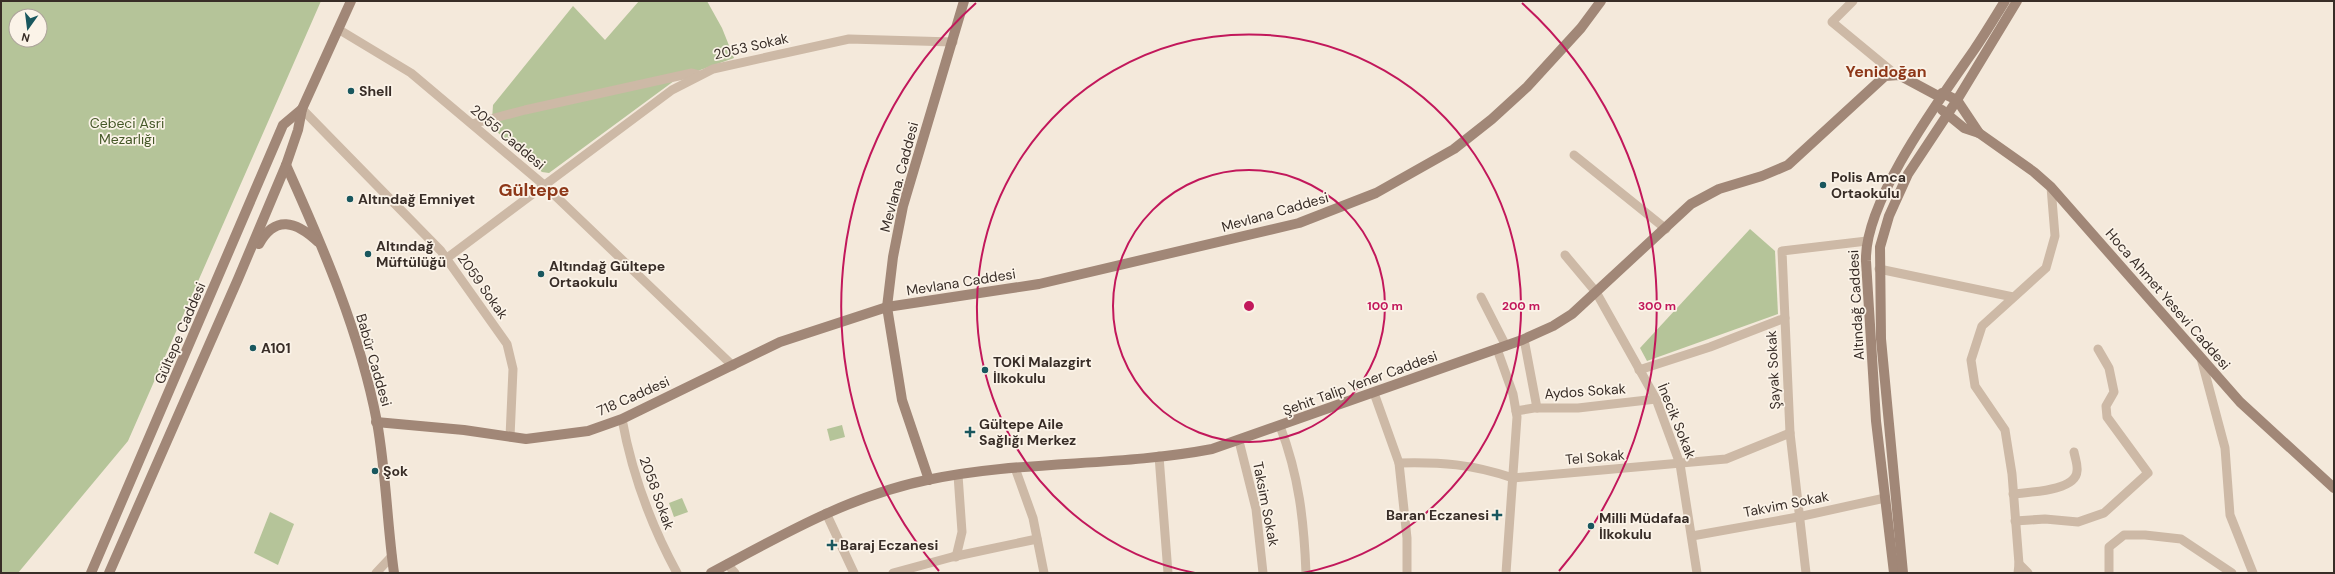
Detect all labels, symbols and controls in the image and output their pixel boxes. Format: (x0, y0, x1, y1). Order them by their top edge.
north arrow (8, 8, 48, 48)
street label: 2053 Sokak (712, 29, 790, 63)
text: N (20, 30, 31, 45)
district label: Yenidoğan (1845, 61, 1927, 82)
place label: Shell (359, 82, 392, 100)
marker: Shell (346, 86, 356, 96)
street label: 2055 Caddesi (467, 101, 549, 173)
park label: Cebeci Asri Mezarlığı (90, 114, 164, 148)
street label: Mevlana. Caddesi (876, 120, 922, 234)
place label: Polis Amca Ortaokulu (1831, 168, 1906, 202)
district label: Gültepe (499, 178, 570, 202)
marker: Polis Amca Ortaokulu (1818, 180, 1828, 190)
street label: Mevlana Caddesi (1219, 188, 1331, 236)
place label: Altındağ Emniyet (358, 190, 475, 208)
marker: Altındağ Emniyet (345, 194, 355, 204)
street label: Hoca Ahmet Yesevi Caddesi (2102, 225, 2234, 373)
place label: Altındağ Müftülüğü (376, 237, 446, 271)
marker: Altındağ Müftülüğü (363, 249, 373, 259)
street label: Altındağ Caddesi (1844, 249, 1868, 361)
street label: 2059 Sokak (454, 250, 512, 322)
place label: Altındağ Gültepe Ortaokulu (549, 257, 665, 291)
street label: Mevlana Caddesi (905, 264, 1017, 300)
marker: Altındağ Gültepe Ortaokulu (536, 269, 546, 279)
street label: Gültepe Caddesi (150, 279, 210, 387)
text: 100 m (1367, 298, 1403, 314)
text: 200 m (1502, 298, 1540, 314)
text: 300 m (1638, 298, 1676, 314)
centre of rings (1242, 299, 1256, 313)
street label: Babür Caddesi (352, 312, 396, 408)
street label: Şayak Sokak (1762, 330, 1784, 410)
place label: A101 (261, 339, 291, 357)
marker: A101 (248, 343, 258, 353)
street label: Şehit Talip Yener Caddesi (1280, 347, 1440, 419)
place label: TOKİ Malazgirt İlkokulu (993, 353, 1092, 387)
marker: TOKİ Malazgirt İlkokulu (980, 365, 990, 375)
street label: 718 Caddesi (594, 372, 672, 420)
street label: Aydos Sokak (1544, 379, 1626, 403)
street label: İnecik Sokak (1654, 381, 1700, 461)
place label: Gültepe Aile Sağlığı Merkez (979, 415, 1076, 449)
marker: Gültepe Aile Sağlığı Merkez (964, 426, 976, 438)
street label: Tel Sokak (1565, 445, 1625, 469)
street label: 2058 Sokak (635, 454, 679, 532)
street label: Taksim Sokak (1249, 460, 1283, 548)
place label: Şok (383, 462, 408, 480)
marker: Şok (370, 466, 380, 476)
street label: Takvim Sokak (1742, 487, 1830, 521)
place label: Baran Eczanesi (1386, 506, 1489, 524)
place label: Milli Müdafaa İlkokulu (1599, 509, 1690, 543)
marker: Baran Eczanesi (1492, 510, 1502, 520)
marker: Milli Müdafaa İlkokulu (1586, 521, 1596, 531)
place label: Baraj Eczanesi (840, 536, 938, 554)
marker: Baraj Eczanesi (827, 540, 837, 550)

